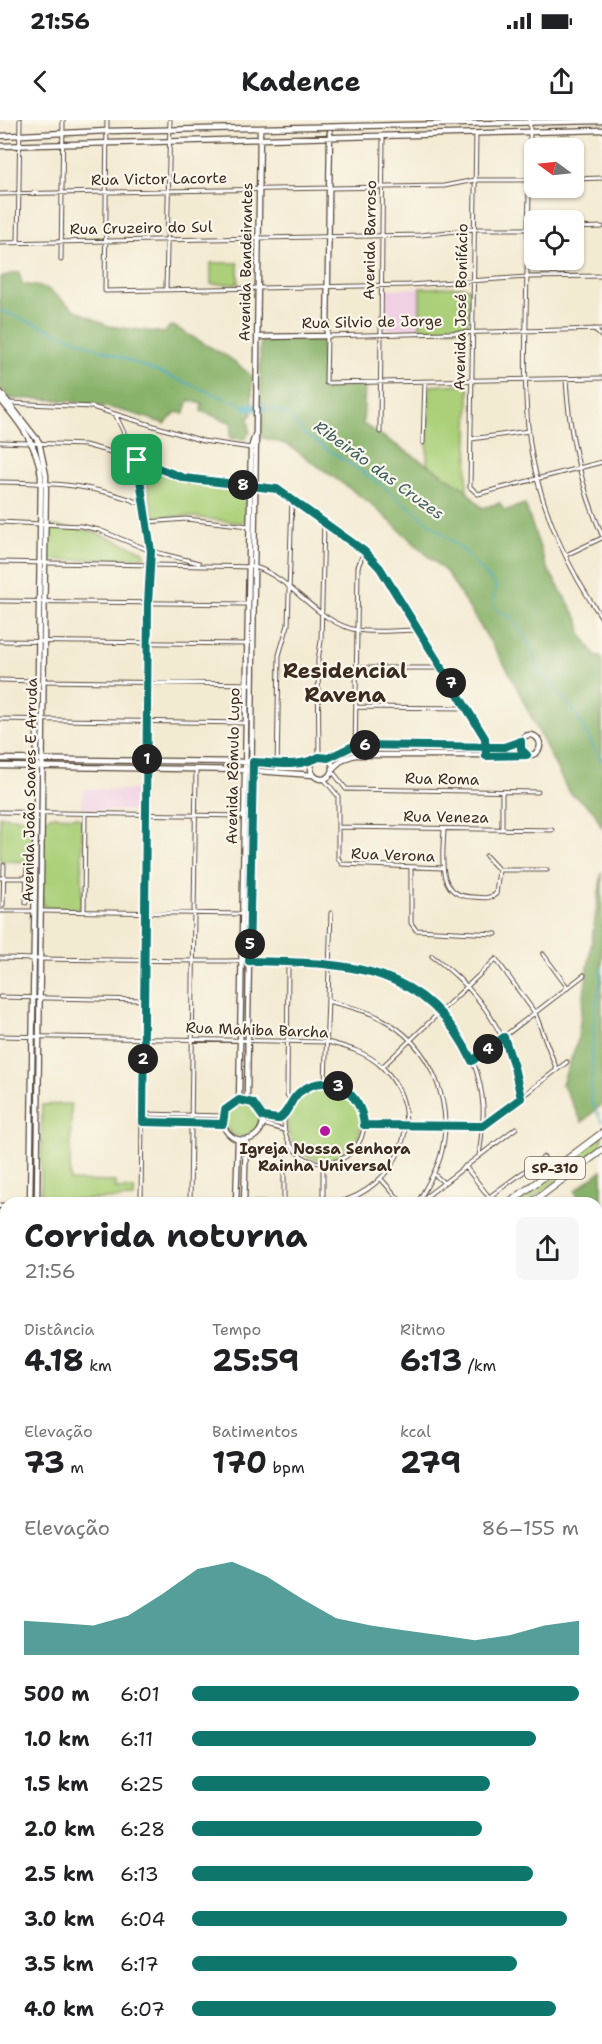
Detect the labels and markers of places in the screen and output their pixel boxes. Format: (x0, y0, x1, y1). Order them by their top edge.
pin (111, 434, 162, 485)
pin: 8 (228, 470, 258, 500)
pin: 7 (436, 668, 466, 698)
pin: 6 (350, 730, 380, 760)
pin: 1 (132, 744, 162, 774)
pin: 5 (235, 929, 265, 959)
pin: 4 (473, 1034, 503, 1064)
pin: 2 (128, 1044, 158, 1074)
pin: 3 (323, 1071, 353, 1101)
marker: Igreja Nossa Senhora Rainha Universal (318, 1124, 332, 1138)
place label: Igreja Nossa Senhora Rainha Universal (240, 1139, 411, 1176)

